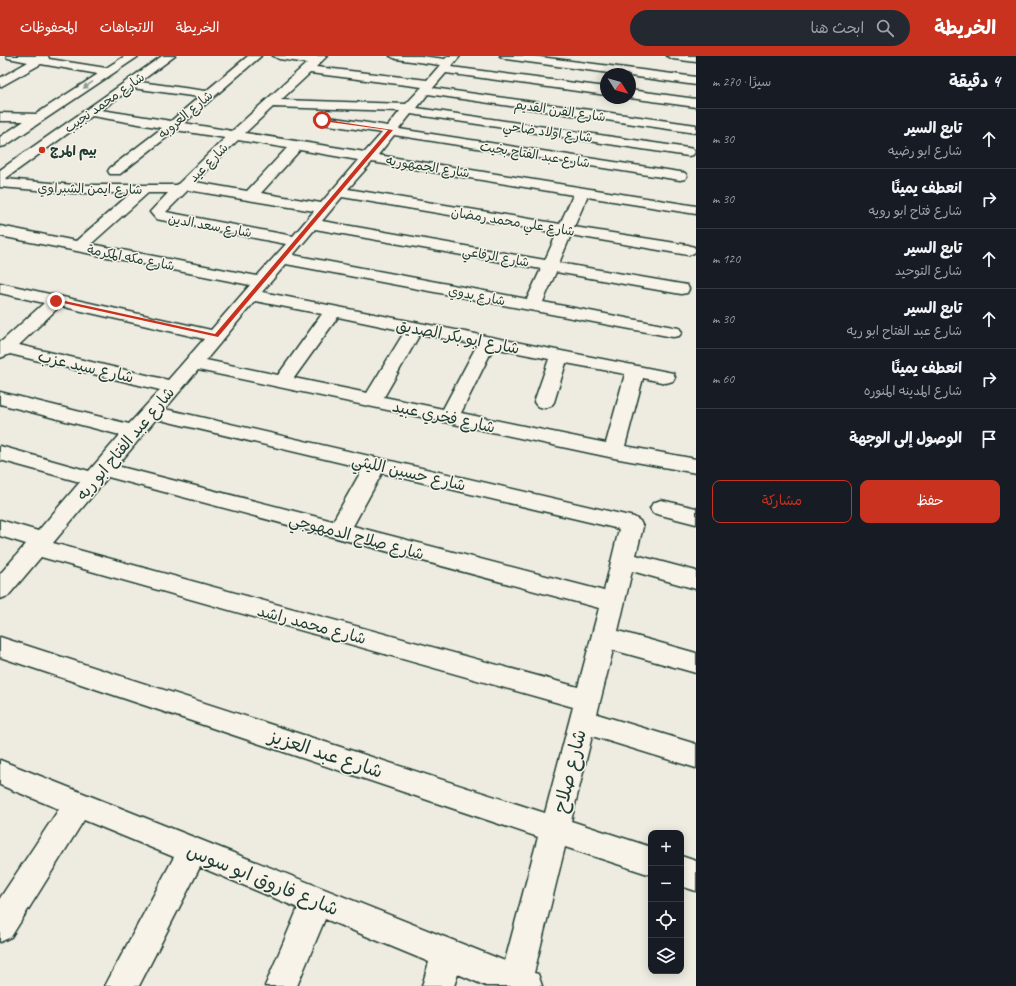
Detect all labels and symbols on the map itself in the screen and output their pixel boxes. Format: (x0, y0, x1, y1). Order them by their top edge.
north arrow (600, 68, 636, 104)
street label: شارع محمد نجيب (61, 69, 148, 137)
one-way arrow (83, 81, 93, 89)
street label: شارع العروبه (155, 87, 217, 143)
street label: شارع الفرن القديم (513, 97, 607, 127)
route start (313, 111, 331, 129)
street label: شارع اولاد ضاحي (502, 118, 594, 149)
street label: شارع عبد الفتاح بخيت (478, 138, 591, 173)
street label: شارع عيد (186, 140, 232, 186)
place label: بيم المرج (50, 143, 97, 161)
marker: بيم المرج (37, 145, 47, 155)
street label: شارع الجمهوريه (385, 152, 471, 182)
street label: شارع ايمن الشبراوي (37, 180, 142, 199)
street label: شارع علي محمد رمضان (449, 204, 576, 243)
street label: شارع سعد الدين (167, 211, 253, 242)
street label: شارع مكه المكرمة (86, 242, 176, 275)
street label: شارع الرفاعي (461, 243, 531, 274)
street label: شارع بدوي (447, 283, 507, 310)
route end (47, 292, 65, 310)
street label: شارع ابو بكر الصديق (394, 315, 521, 360)
street label: شارع سيد عزب (36, 346, 136, 389)
street label: شارع عبد الفتاح ابو ريه (73, 383, 180, 505)
street label: شارع فخري عبيد (390, 396, 497, 439)
street label: شارع حسين الليثي (349, 450, 468, 500)
street label: شارع صلاح الدمهوجي (286, 509, 426, 568)
street label: شارع محمد راشد (255, 601, 368, 650)
street label: شارع عبد العزيز (263, 724, 386, 785)
street label: شارع صلاح (548, 727, 593, 816)
street label: شارع فاروق ابو سوس (183, 839, 342, 922)

